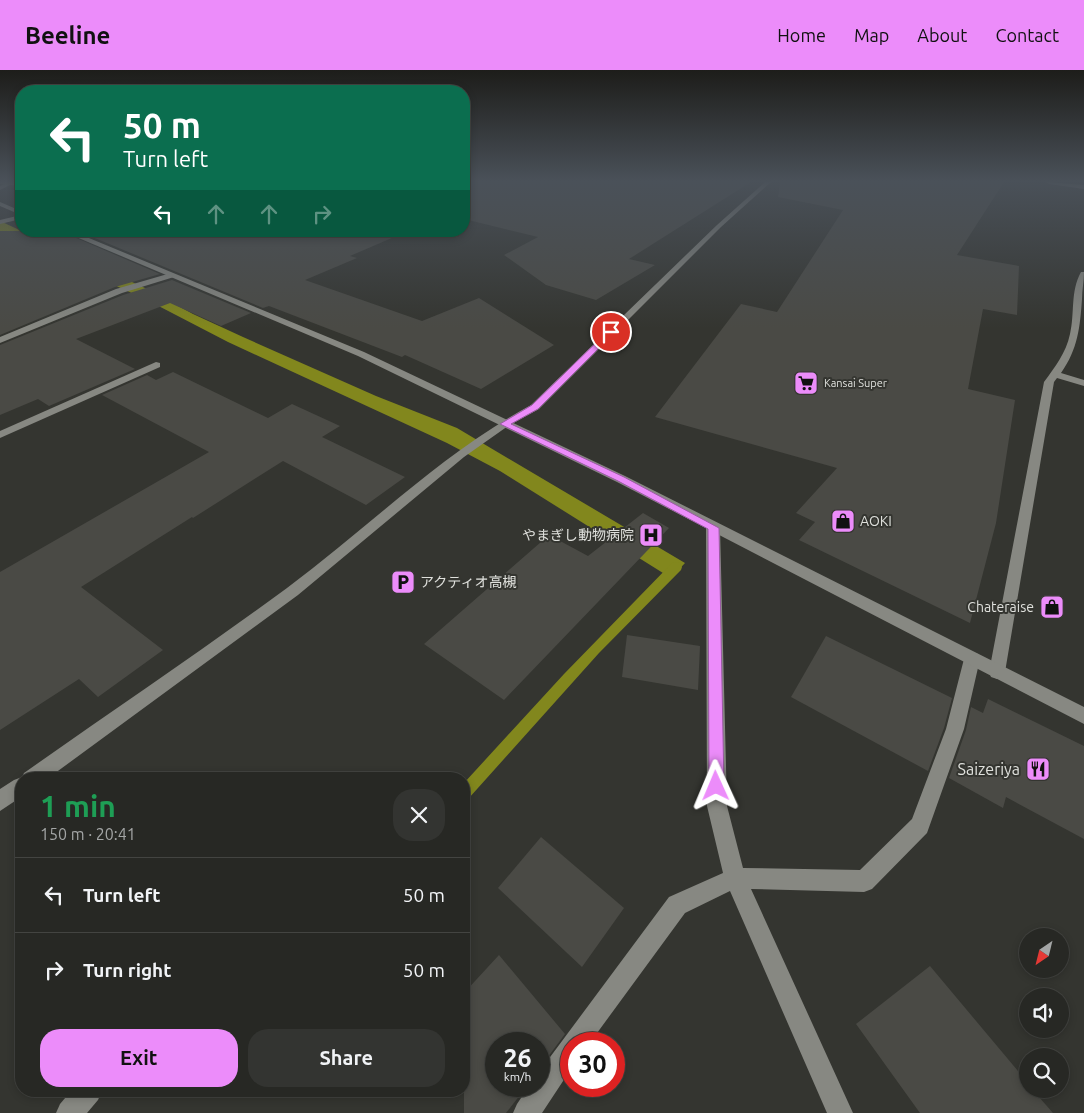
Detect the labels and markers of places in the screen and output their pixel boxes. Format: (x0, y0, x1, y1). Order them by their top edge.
pin (590, 311, 632, 353)
supermarket icon: Kansai Super (793, 370, 819, 396)
place label: Kansai Super (824, 377, 888, 389)
shop icon: AOKI (830, 508, 856, 534)
place label: AOKI (860, 513, 892, 529)
hospital icon: やまぎし動物病院 (638, 522, 664, 548)
place label: やまぎし動物病院 (522, 527, 634, 543)
parking icon: アクティオ高槻 (390, 569, 416, 595)
place label: アクティオ高槻 (420, 574, 516, 590)
shop icon: Chateraise (1039, 594, 1065, 620)
place label: Chateraise (967, 599, 1034, 615)
restaurant icon: Saizeriya (1025, 756, 1051, 782)
place label: Saizeriya (958, 760, 1020, 778)

